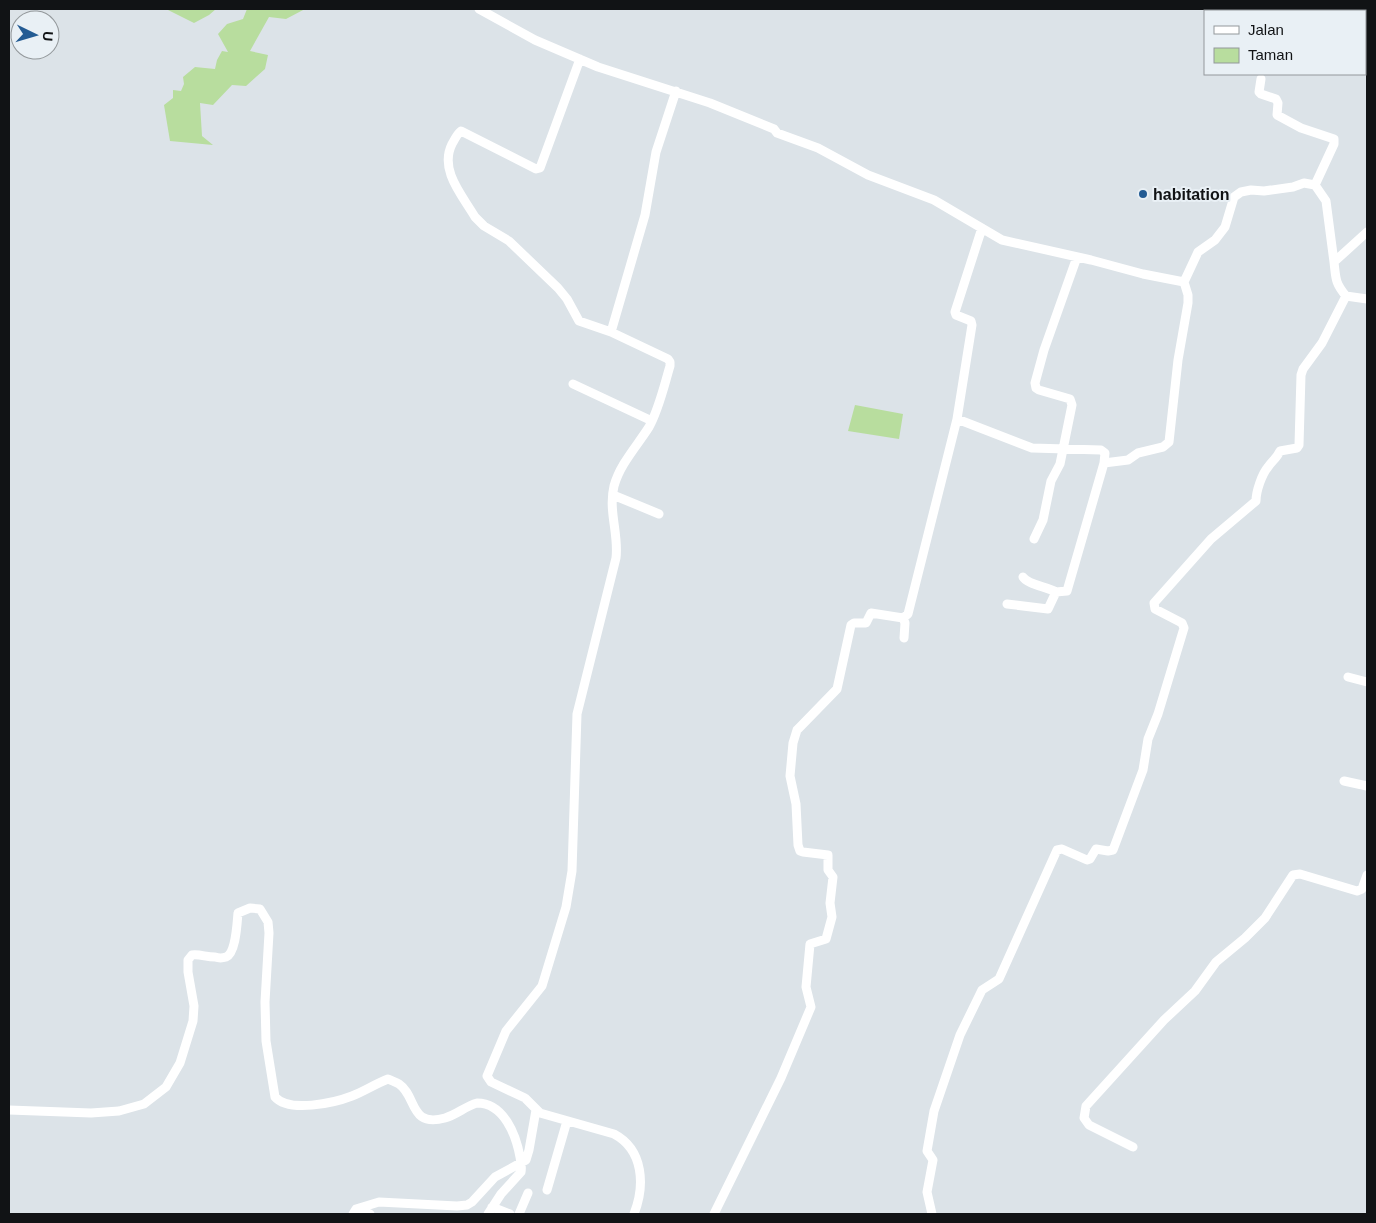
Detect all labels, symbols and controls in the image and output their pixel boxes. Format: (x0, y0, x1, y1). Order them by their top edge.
north arrow (10, 10, 60, 60)
legend (1204, 10, 1366, 75)
text: Jalan (1248, 21, 1284, 38)
text: U (40, 30, 56, 42)
text: Taman (1248, 46, 1293, 63)
place label: habitation (1153, 186, 1229, 203)
marker: habitation (1137, 188, 1149, 200)

